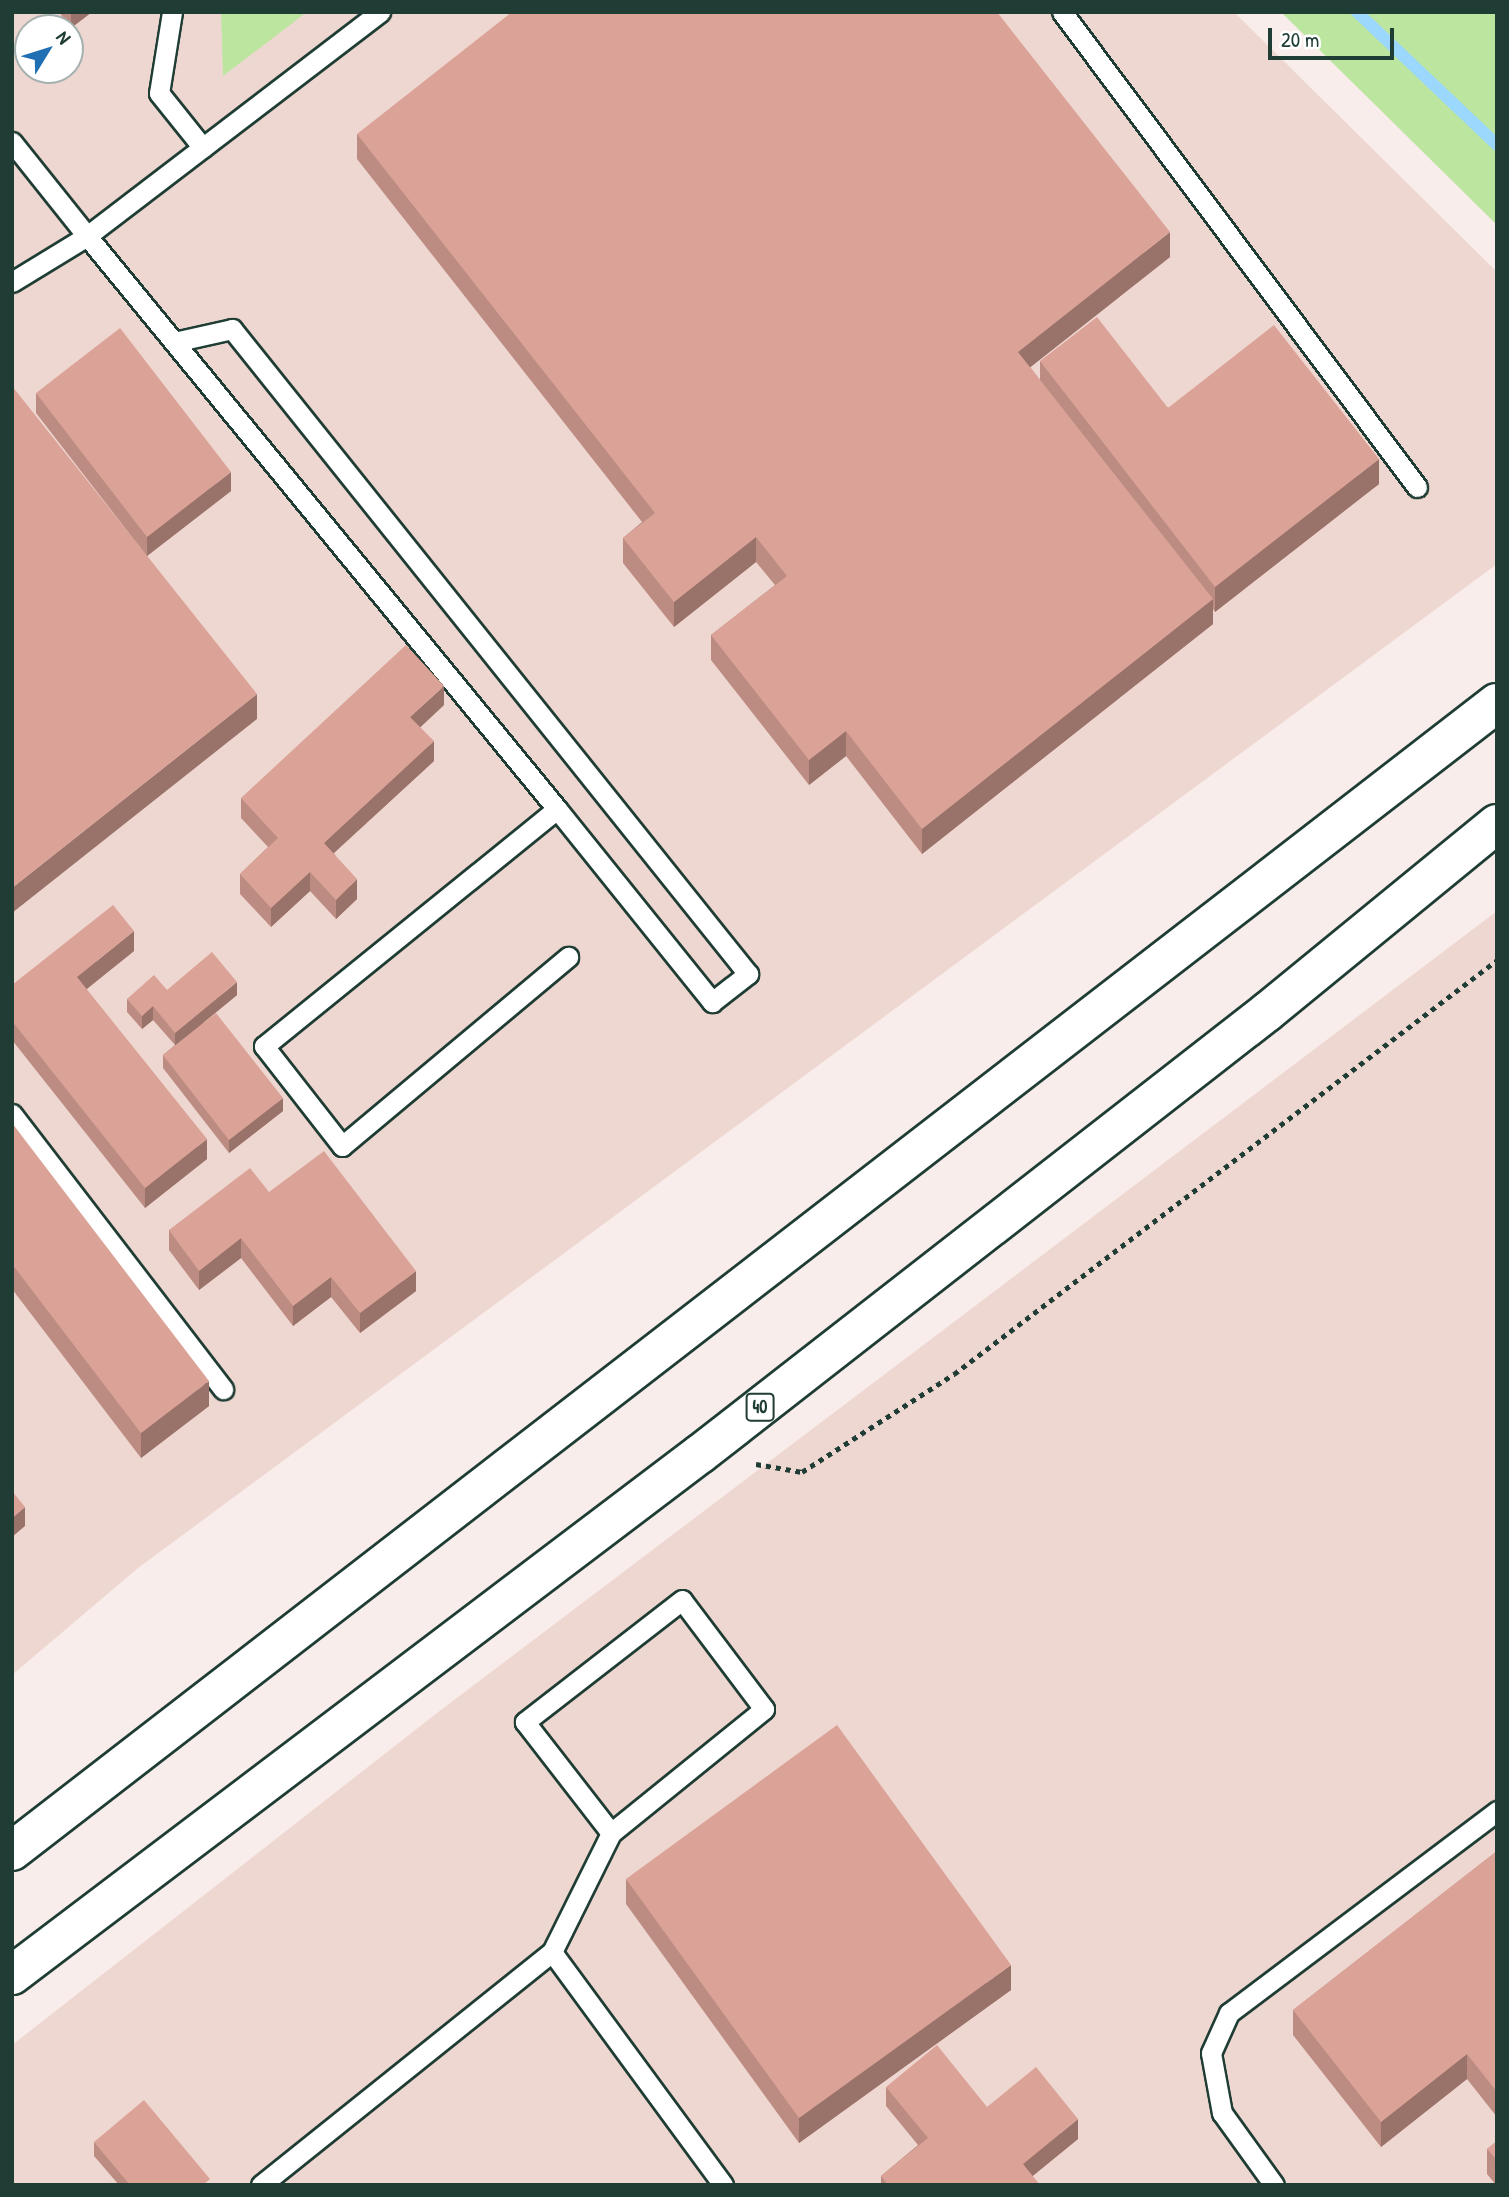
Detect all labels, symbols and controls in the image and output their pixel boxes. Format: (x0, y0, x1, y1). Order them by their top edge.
north arrow (14, 14, 84, 84)
scale bar (1271, 14, 1397, 58)
text: N (51, 25, 77, 49)
text: 20 m (1281, 25, 1319, 54)
road number: 40 (744, 1392, 776, 1422)

